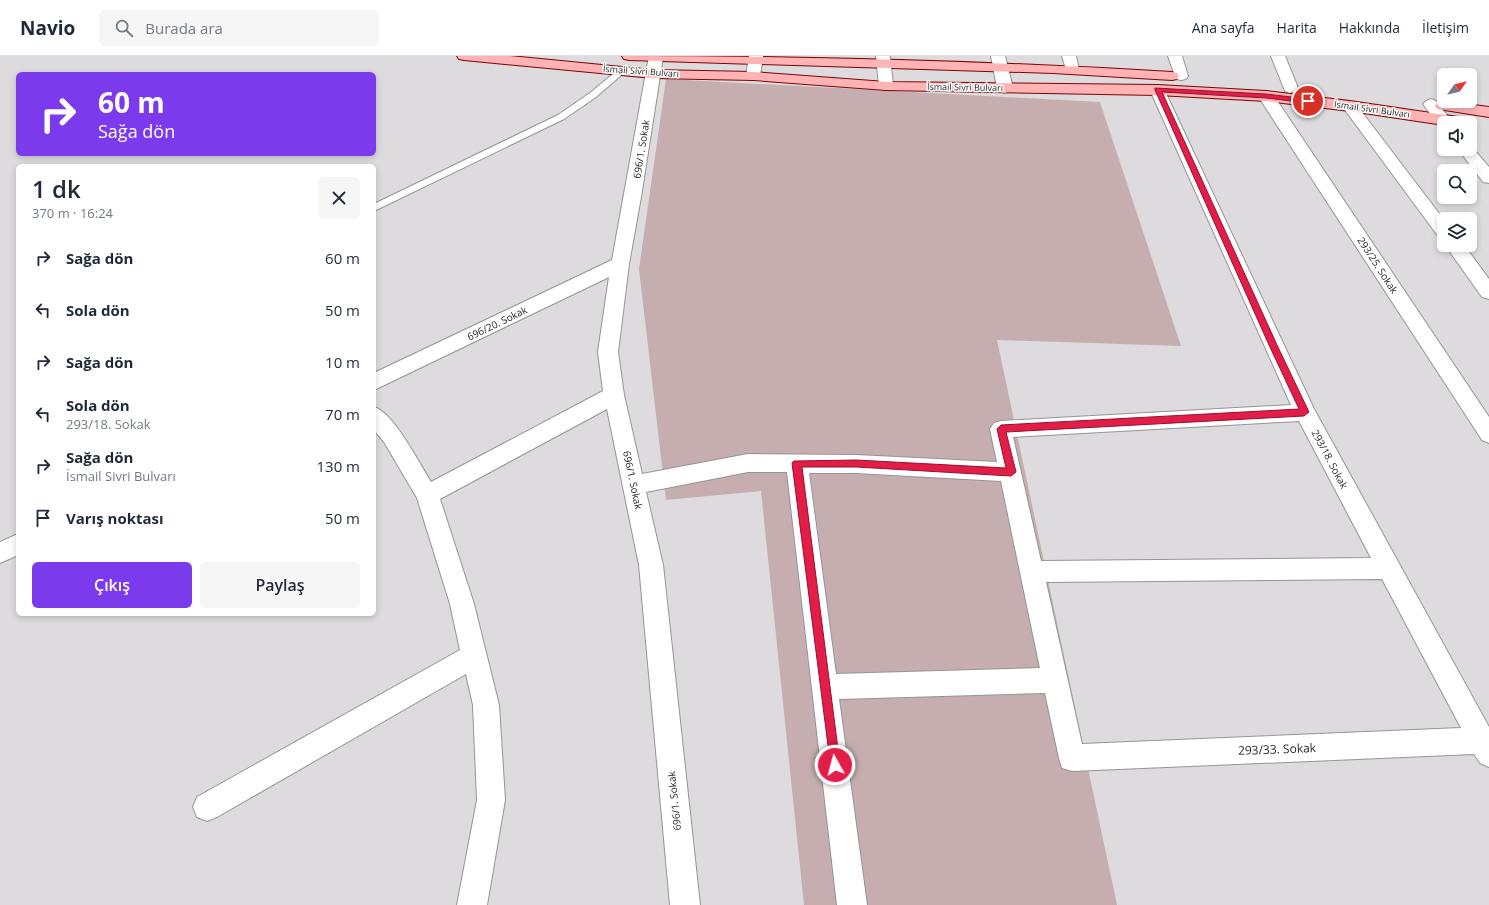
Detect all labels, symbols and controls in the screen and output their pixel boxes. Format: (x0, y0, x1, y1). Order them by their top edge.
search box (99, 10, 379, 46)
text: Navio (20, 15, 75, 41)
icon: search (113, 17, 135, 39)
text: Burada ara (145, 18, 223, 38)
text: Ana sayfa (1192, 18, 1255, 37)
text: Harita (1277, 18, 1317, 37)
text: Hakkında (1339, 18, 1400, 37)
text: İletişim (1422, 18, 1469, 37)
street label: İsmail Sivri Bulvarı (603, 62, 679, 80)
north arrow (1437, 68, 1477, 108)
map controls (1437, 68, 1477, 252)
street label: İsmail Sivri Bulvarı (927, 80, 1003, 94)
text: 60 m (98, 83, 165, 121)
pin (1291, 84, 1325, 118)
icon: right (32, 88, 84, 140)
icon: arrive (1297, 90, 1319, 112)
street label: İsmail Sivri Bulvarı (1333, 97, 1411, 121)
button: sound (1437, 116, 1477, 156)
street label: 696/1. Sokak (629, 118, 653, 179)
text: Sağa dön (98, 119, 175, 143)
button: search (1437, 164, 1477, 204)
text: 1 dk (32, 172, 81, 205)
button: close (318, 177, 360, 219)
text: 370 m · 16:24 (32, 204, 113, 222)
button: layers (1437, 212, 1477, 252)
street label: 293/25. Sokak (1354, 234, 1402, 297)
icon: right (32, 247, 54, 269)
text: Sağa dön (66, 248, 133, 268)
text: 60 m (325, 248, 360, 268)
icon: left (32, 299, 54, 321)
text: Sola dön (66, 300, 130, 320)
text: 50 m (325, 300, 360, 320)
street label: 696/20. Sokak (465, 302, 530, 344)
icon: right (32, 351, 54, 373)
text: Sağa dön (66, 352, 133, 372)
text: 10 m (325, 352, 360, 372)
text: Sola dön (66, 395, 130, 415)
icon: left (32, 403, 54, 425)
text: 70 m (325, 404, 360, 424)
text: 293/18. Sokak (66, 415, 151, 433)
street label: 293/18. Sokak (1309, 427, 1352, 492)
text: Sağa dön (66, 447, 133, 467)
street label: 696/1. Sokak (620, 450, 646, 511)
icon: right (32, 455, 54, 477)
text: 130 m (316, 456, 360, 476)
text: İsmail Sivri Bulvarı (66, 467, 176, 485)
icon: arrive (32, 507, 54, 529)
text: Varış noktası (66, 508, 164, 528)
text: 50 m (325, 508, 360, 528)
button: Çıkış (32, 562, 192, 608)
button: Paylaş (200, 562, 360, 608)
street label: 293/33. Sokak (1238, 739, 1317, 759)
position arrow (814, 744, 856, 786)
street label: 696/1. Sokak (664, 770, 684, 831)

